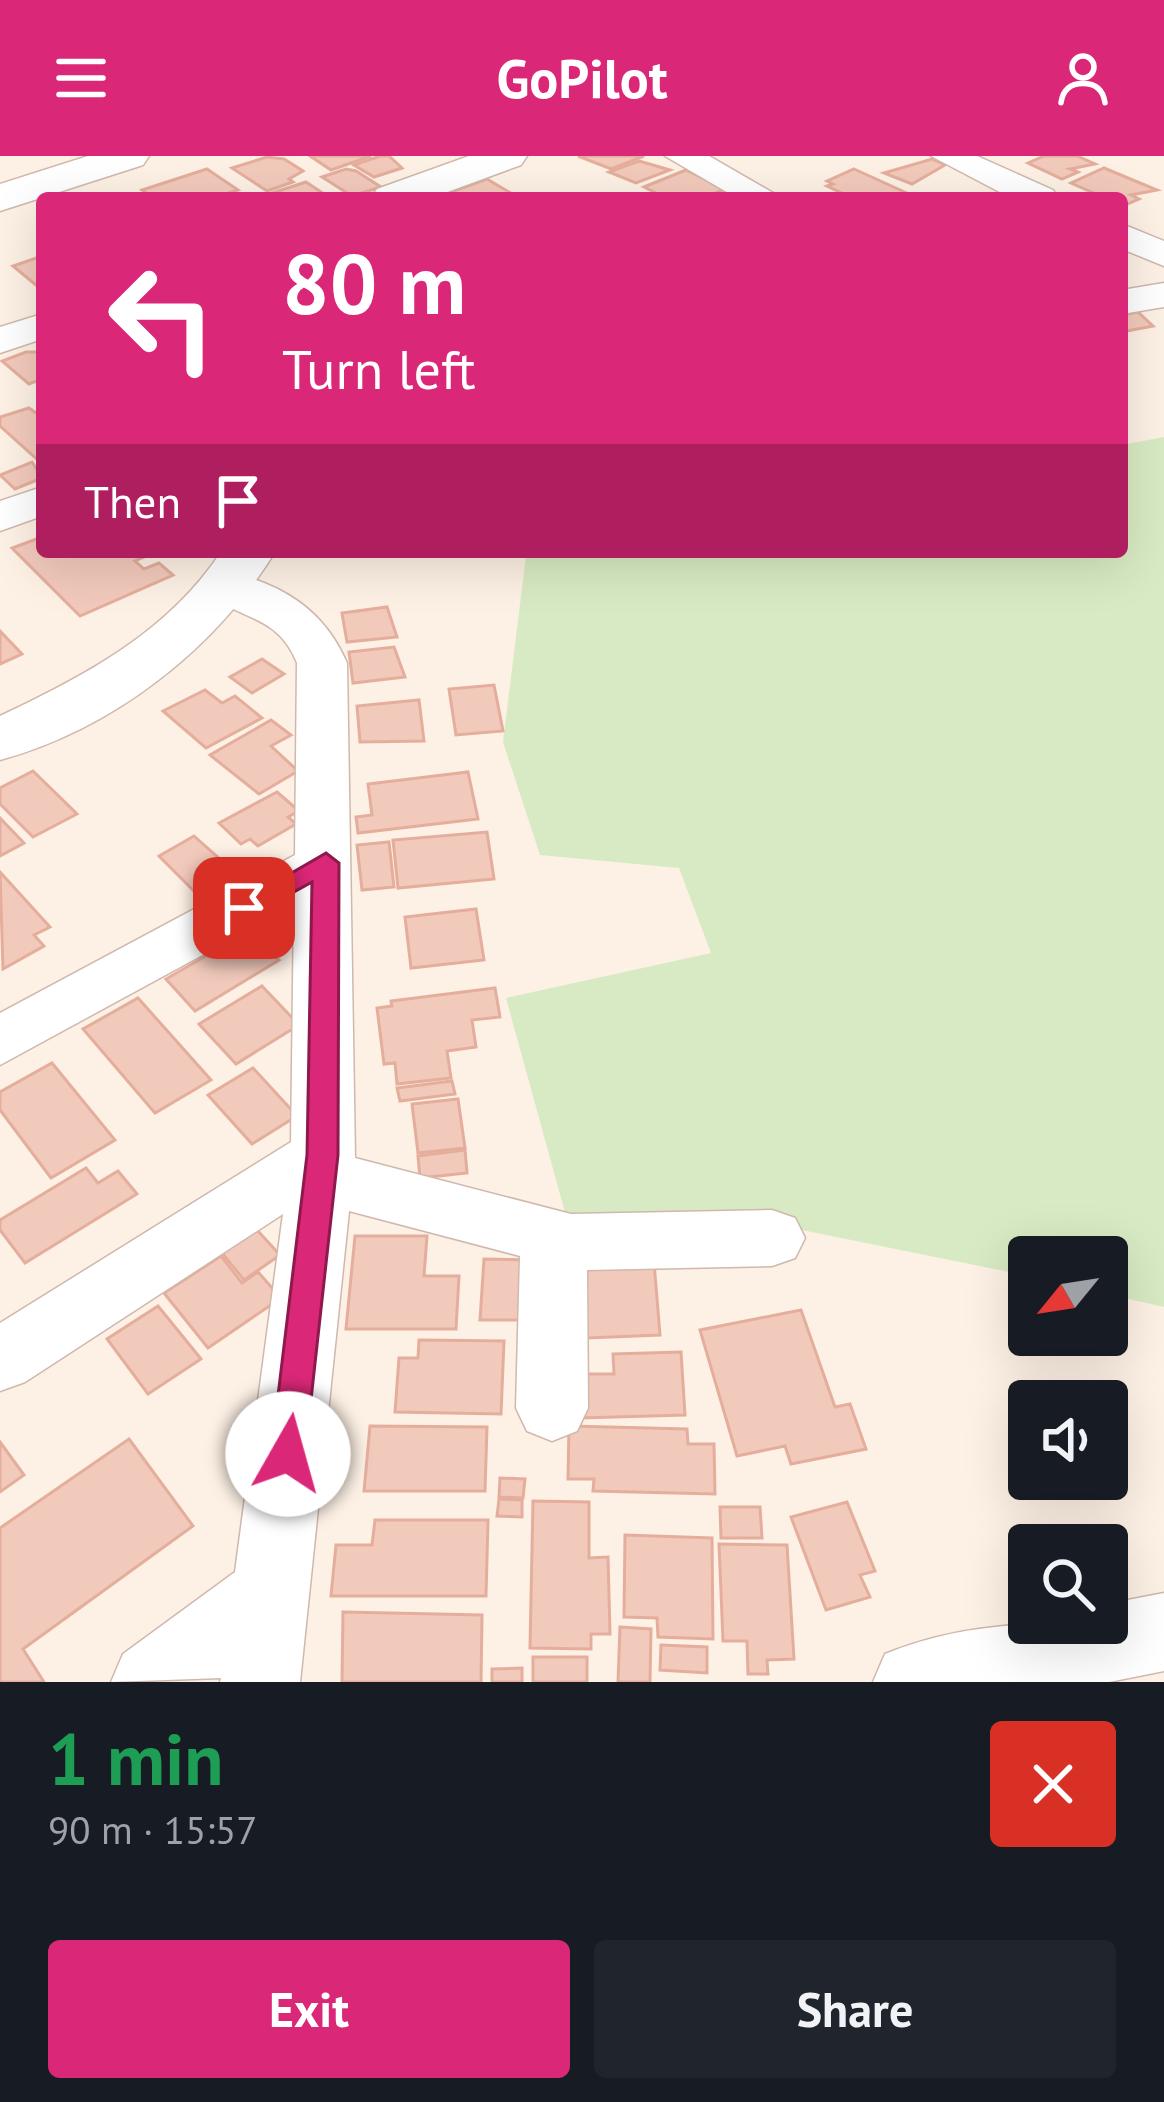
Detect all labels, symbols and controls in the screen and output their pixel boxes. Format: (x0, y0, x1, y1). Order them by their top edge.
text: GoPilot (496, 43, 668, 113)
icon: menu (48, 45, 114, 111)
icon: person (1050, 45, 1116, 111)
text: 80 m (282, 228, 466, 337)
icon: left (84, 240, 240, 396)
text: Turn left (282, 334, 476, 404)
icon: arrive (205, 468, 271, 534)
text: Then (84, 472, 181, 530)
pin (193, 857, 295, 959)
icon: arrive (211, 875, 277, 941)
north arrow (1008, 1236, 1128, 1356)
map controls (1008, 1236, 1128, 1644)
button: sound (1008, 1380, 1128, 1500)
position arrow (225, 1391, 351, 1517)
button: search (1008, 1524, 1128, 1644)
text: 1 min (48, 1712, 224, 1805)
button: close (990, 1721, 1116, 1847)
text: 90 m · 15:57 (48, 1804, 257, 1855)
button: Exit (48, 1940, 570, 2078)
button: Share (594, 1940, 1116, 2078)

